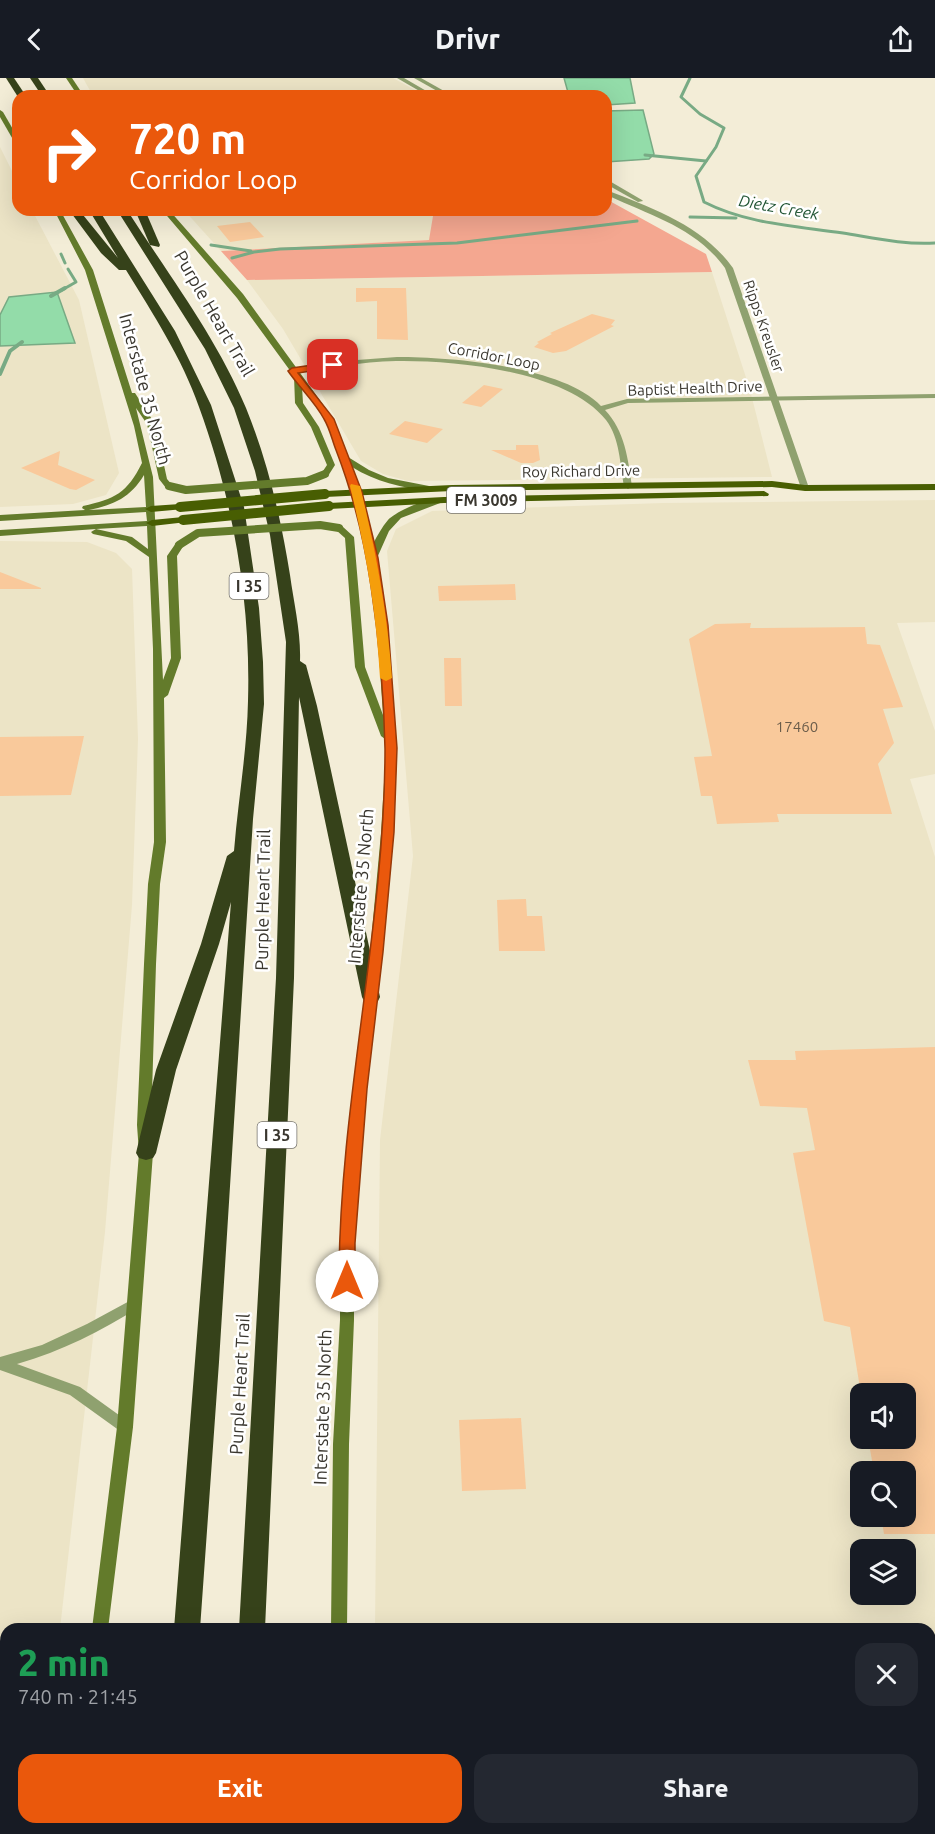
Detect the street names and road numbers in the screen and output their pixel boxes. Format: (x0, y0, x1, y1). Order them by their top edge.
street label: Purple Heart Trail (171, 247, 259, 379)
street label: Ripps Kreusler (740, 278, 788, 375)
street label: Interstate 35 North (116, 311, 176, 467)
street label: Corridor Loop (446, 339, 542, 373)
street label: Baptist Health Drive (627, 377, 763, 399)
street label: Roy Richard Drive (522, 461, 640, 481)
road number: FM 3009 (447, 487, 525, 513)
road number: I 35 (230, 573, 268, 599)
street label: Interstate 35 North (343, 807, 377, 965)
street label: Purple Heart Trail (251, 829, 273, 971)
road number: I 35 (258, 1122, 296, 1148)
street label: Purple Heart Trail (225, 1313, 253, 1455)
street label: Interstate 35 North (309, 1329, 335, 1485)

